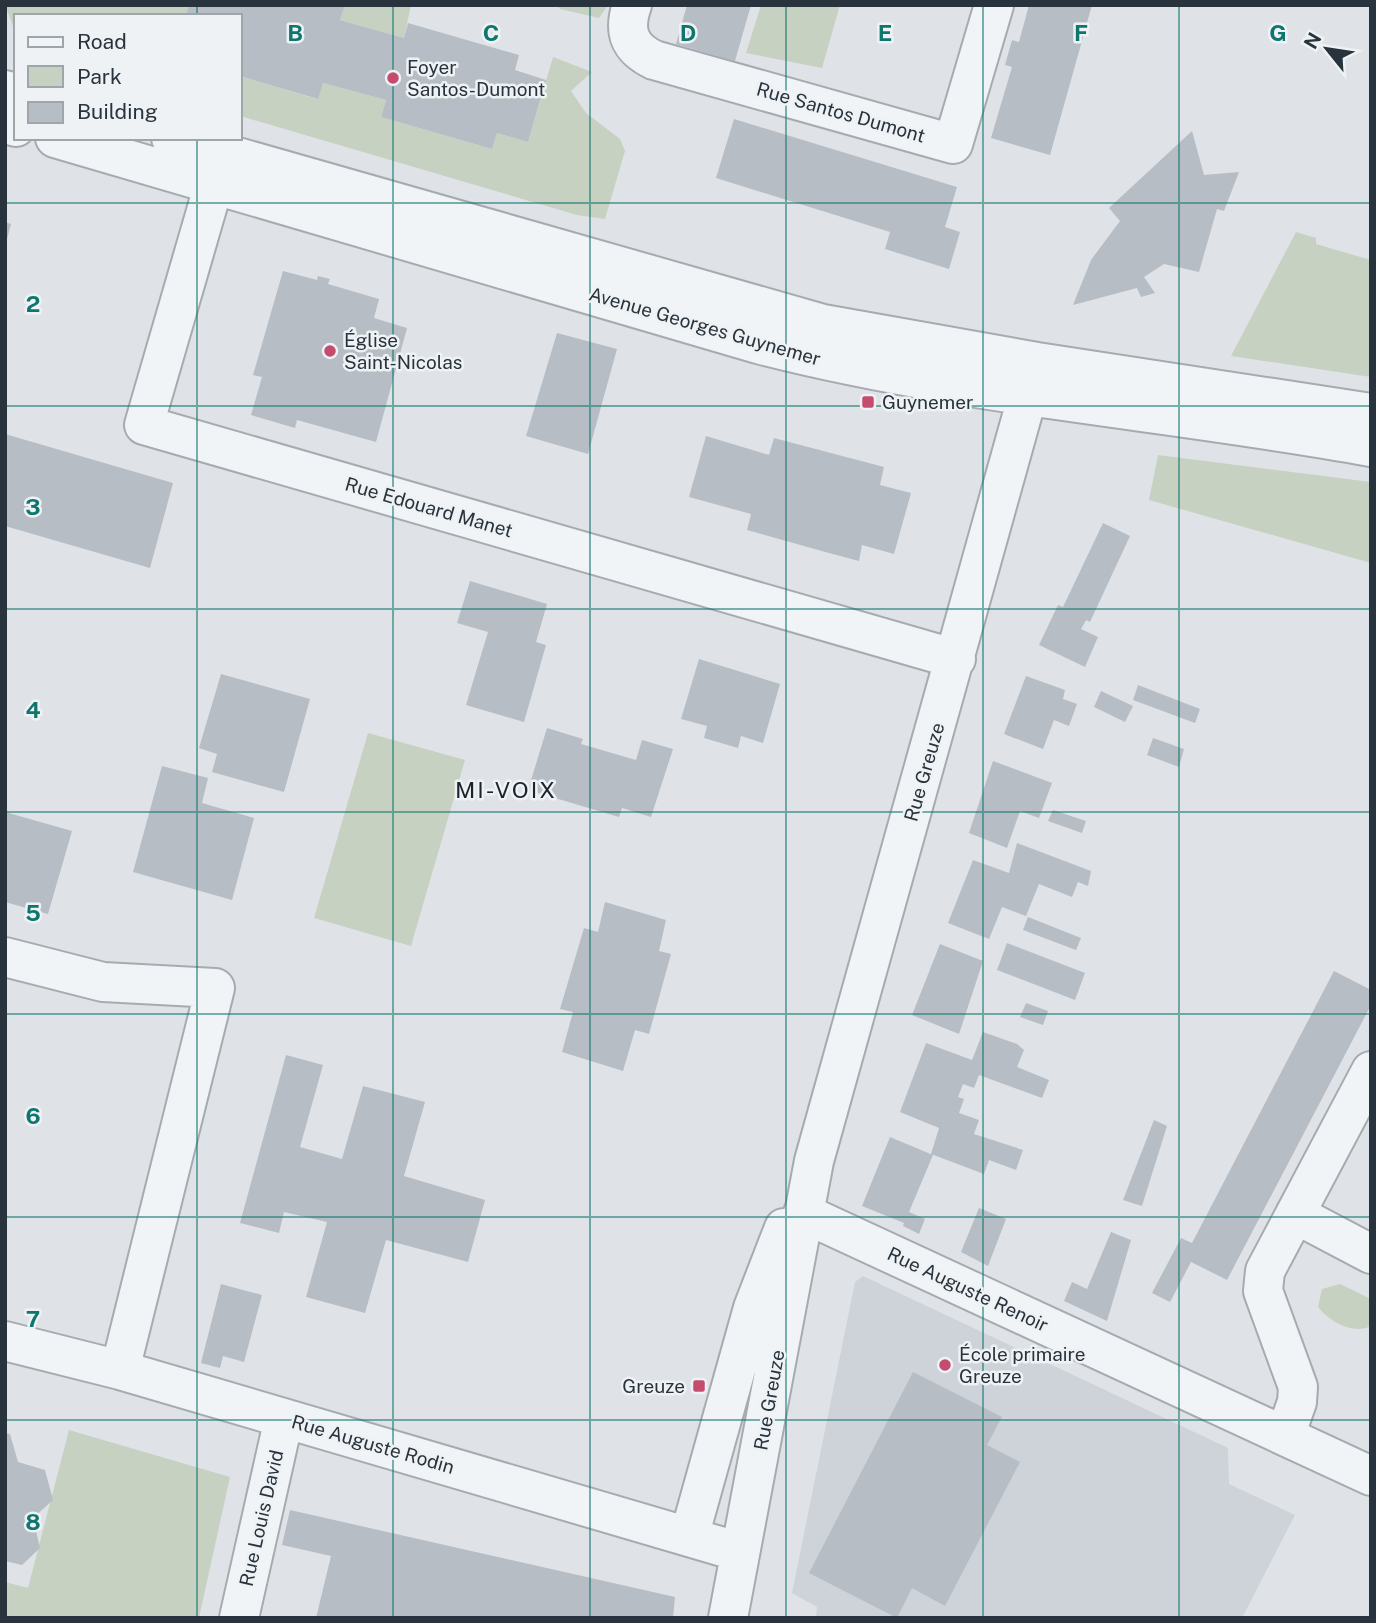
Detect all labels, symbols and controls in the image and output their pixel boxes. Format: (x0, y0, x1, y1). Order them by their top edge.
legend (14, 14, 242, 140)
north arrow (1292, 14, 1362, 84)
text: B (287, 19, 303, 46)
text: C (483, 19, 499, 46)
text: D (680, 19, 696, 46)
text: E (878, 19, 892, 46)
text: F (1074, 19, 1088, 46)
text: G (1269, 19, 1287, 46)
text: Road (77, 29, 127, 54)
text: N (1299, 29, 1326, 52)
place label: Foyer Santos-Dumont (407, 56, 546, 100)
text: Park (77, 64, 122, 89)
marker: Foyer Santos-Dumont (385, 70, 401, 86)
street label: Rue Santos Dumont (754, 77, 928, 147)
text: Building (77, 99, 158, 124)
street label: Avenue Georges Guynemer (587, 282, 823, 370)
text: 2 (26, 290, 40, 317)
place label: Église Saint-Nicolas (344, 329, 462, 373)
marker: Église Saint-Nicolas (322, 343, 338, 359)
place label: Guynemer (882, 391, 973, 413)
marker: Guynemer (860, 394, 876, 410)
street label: Rue Edouard Manet (343, 473, 515, 541)
text: 3 (25, 493, 41, 520)
text: 4 (25, 696, 41, 723)
street label: Rue Greuze (899, 720, 949, 824)
district label: MI-VOIX (455, 776, 557, 803)
text: 5 (25, 899, 41, 926)
text: 6 (25, 1102, 41, 1129)
street label: Rue Auguste Renoir (884, 1242, 1052, 1336)
text: 7 (26, 1305, 40, 1332)
place label: École primaire Greuze (959, 1343, 1086, 1387)
street label: Rue Greuze (749, 1348, 789, 1452)
marker: École primaire Greuze (937, 1357, 953, 1373)
place label: Greuze (622, 1375, 685, 1397)
marker: Greuze (691, 1378, 707, 1394)
street label: Rue Auguste Rodin (289, 1410, 457, 1478)
street label: Rue Louis David (235, 1448, 287, 1588)
text: 8 (25, 1508, 41, 1535)

